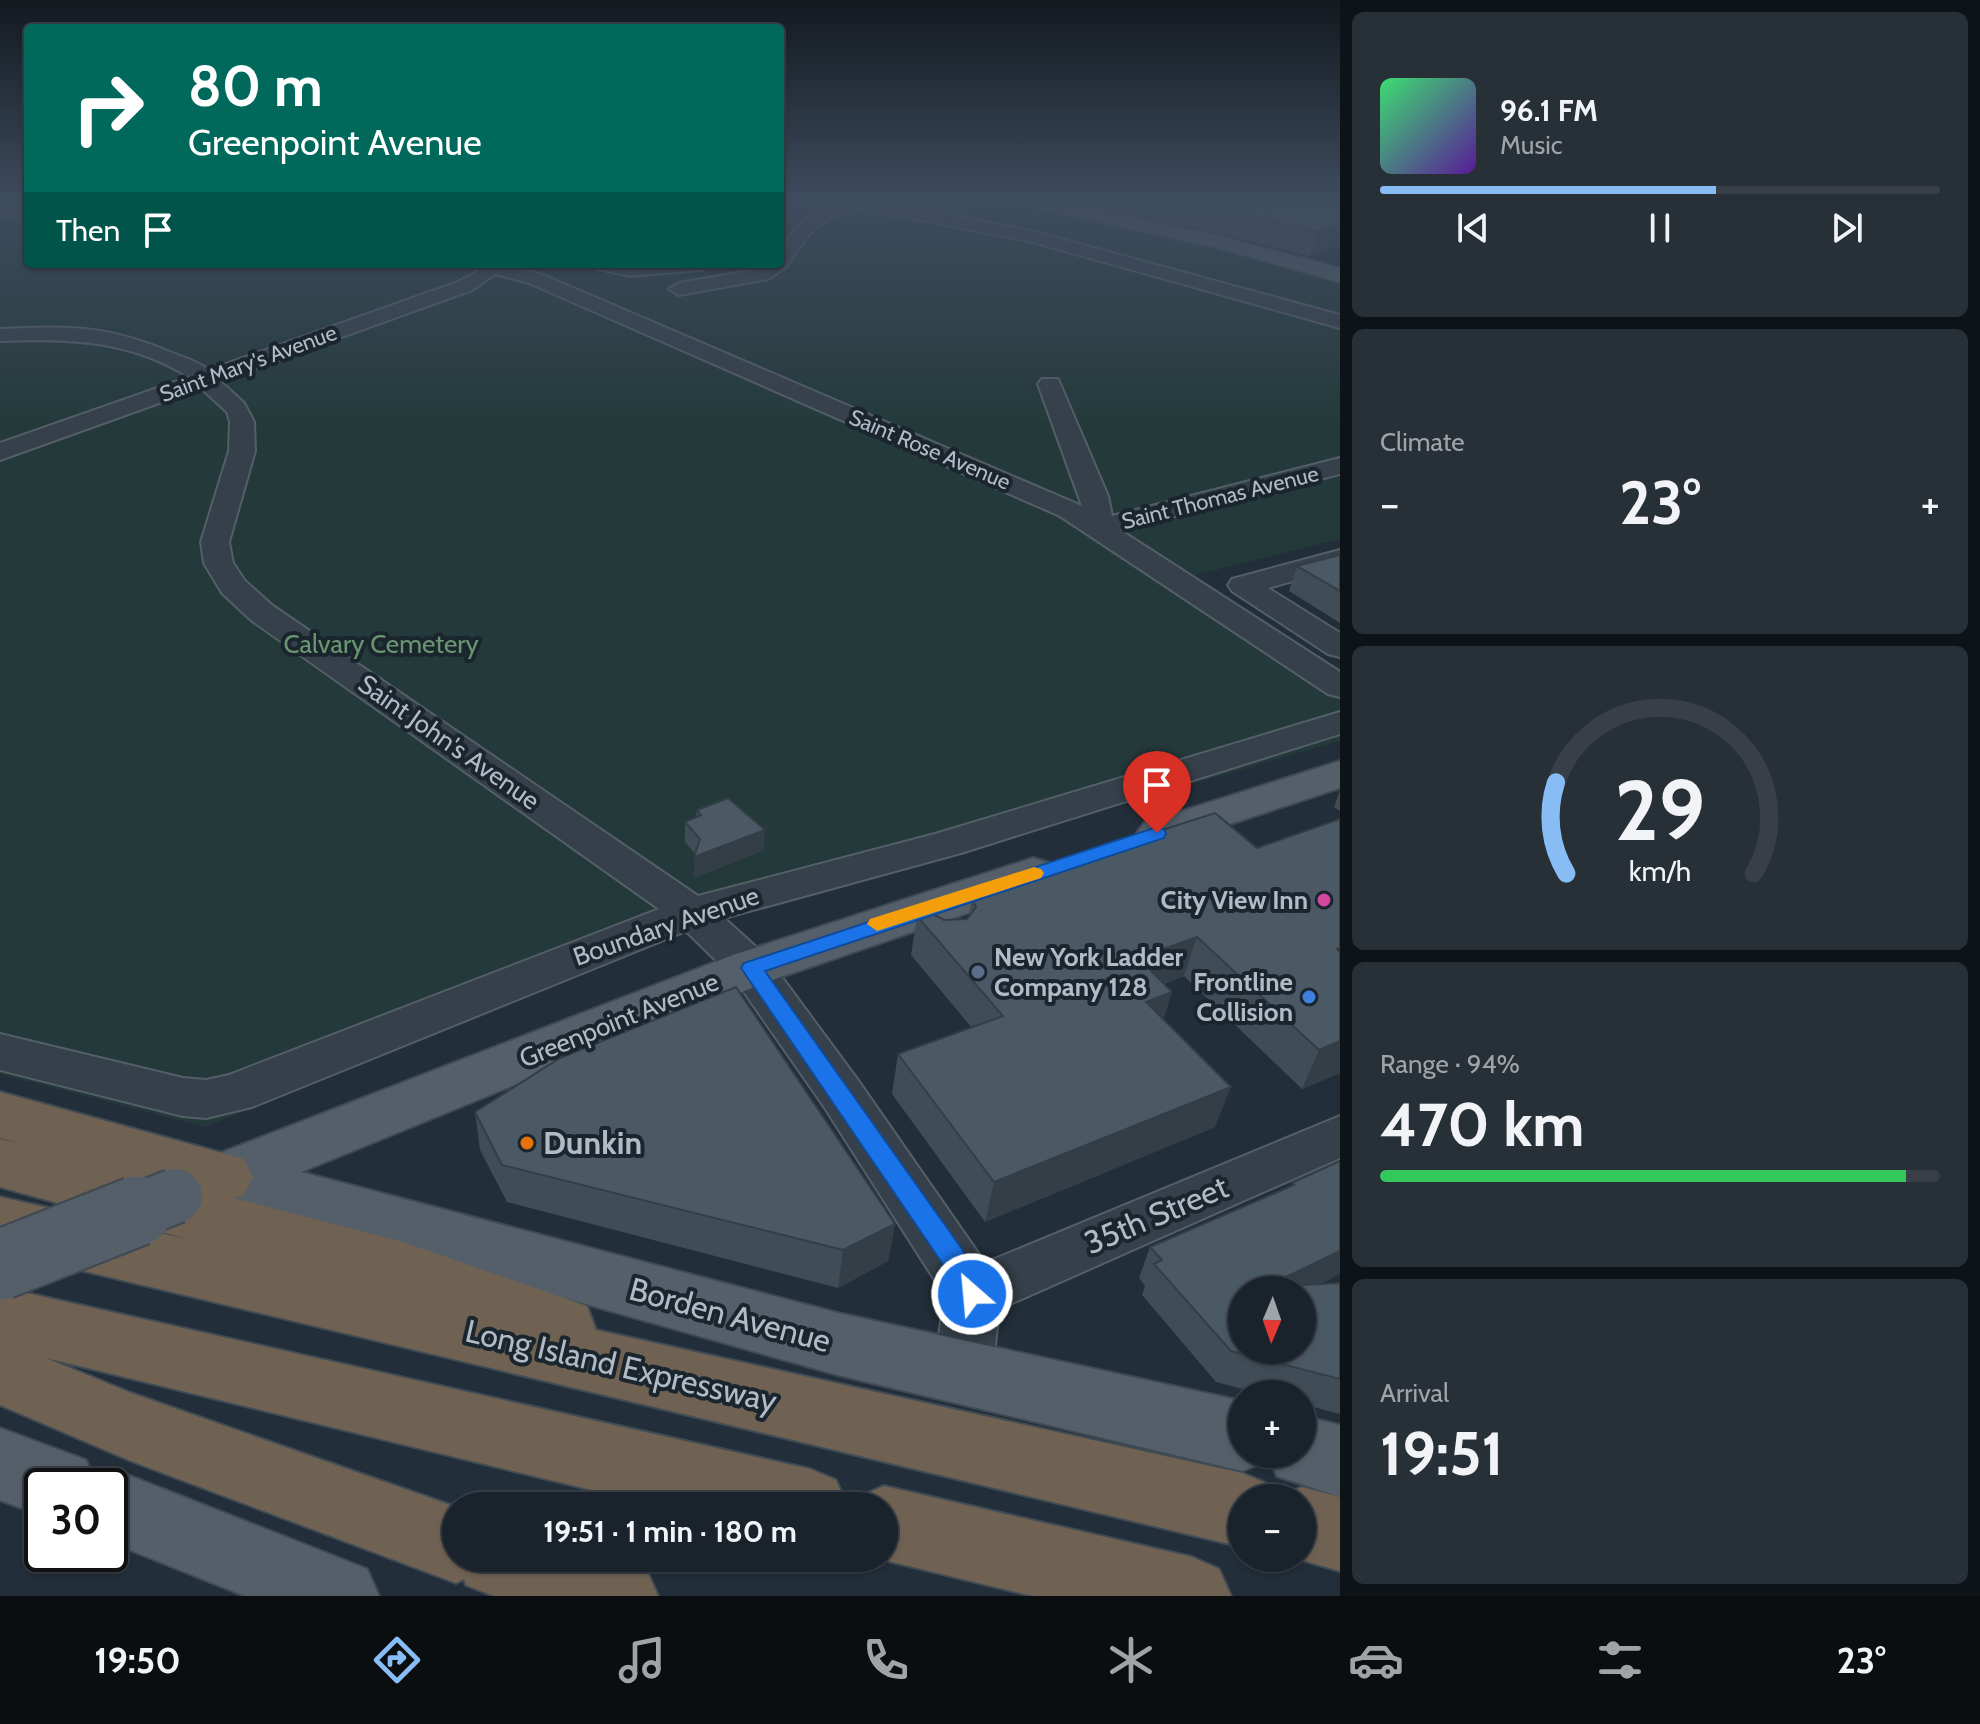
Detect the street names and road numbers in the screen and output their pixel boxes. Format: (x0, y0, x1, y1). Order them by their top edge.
street label: Saint Mary's Avenue (156, 319, 340, 408)
street label: Saint Rose Avenue (845, 403, 1015, 496)
street label: Saint Thomas Avenue (1119, 460, 1321, 535)
street label: Saint John's Avenue (352, 668, 546, 816)
street label: Boundary Avenue (569, 879, 763, 973)
street label: Greenpoint Avenue (515, 965, 723, 1075)
street label: 35th Street (1078, 1167, 1234, 1262)
street label: Borden Avenue (625, 1269, 835, 1360)
street label: Long Island Expressway (462, 1311, 781, 1420)

